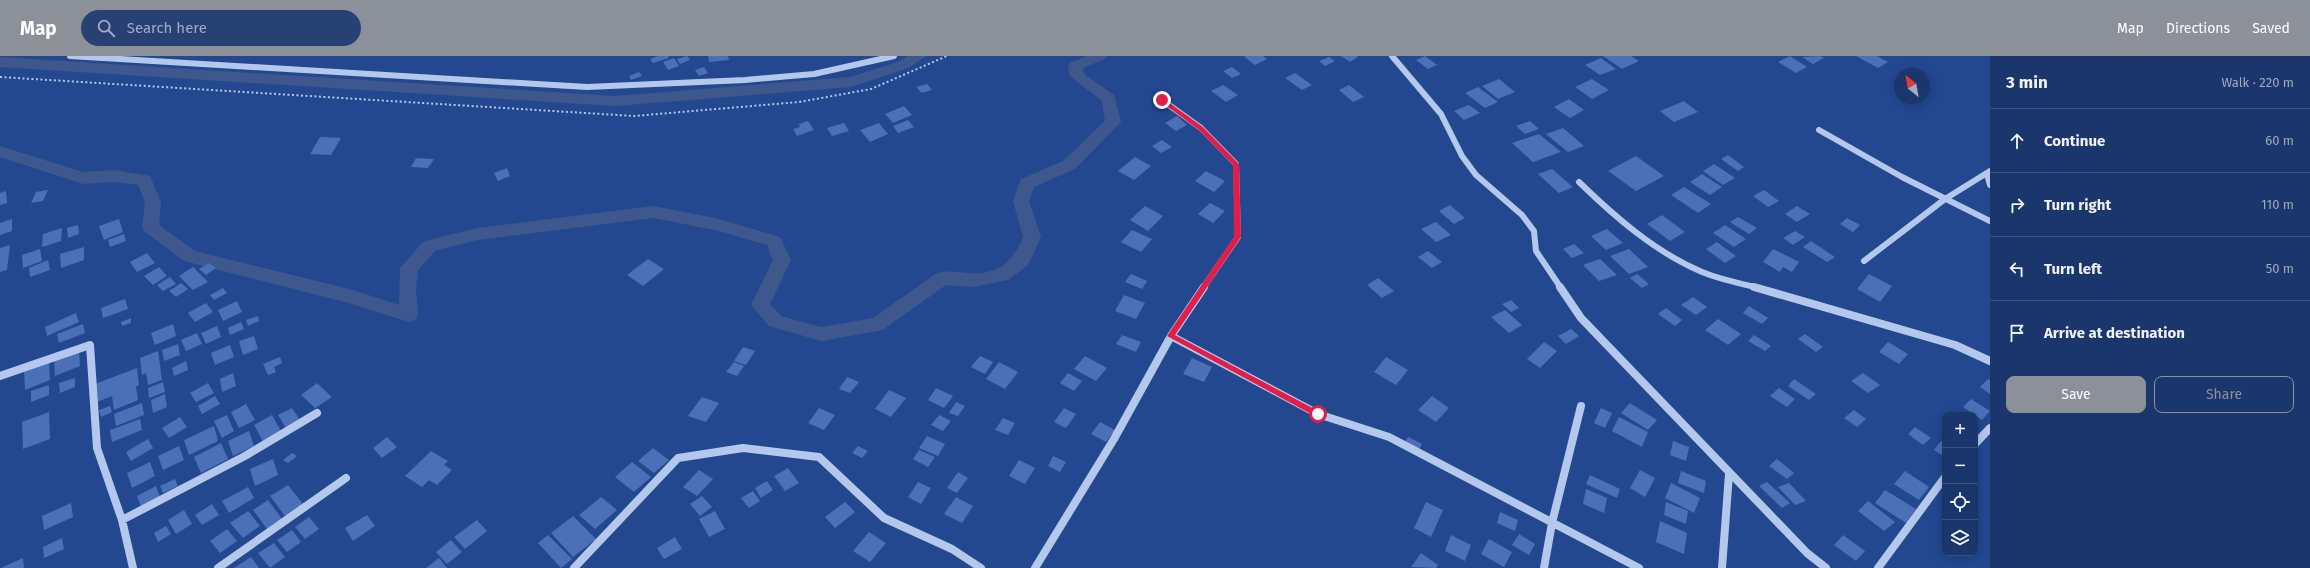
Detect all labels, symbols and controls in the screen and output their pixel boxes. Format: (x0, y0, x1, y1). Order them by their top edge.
search box (81, 10, 361, 46)
text: Map (20, 17, 57, 40)
icon: search (95, 17, 117, 39)
text: Search here (127, 19, 207, 37)
text: Map (2117, 20, 2144, 37)
text: Directions (2166, 20, 2230, 37)
text: Saved (2252, 20, 2290, 37)
north arrow (1894, 68, 1930, 104)
text: 3 min (2006, 72, 2048, 93)
text: Walk · 220 m (2222, 75, 2294, 90)
route end (1153, 91, 1171, 109)
icon: ahead (2006, 130, 2028, 152)
text: Continue (2044, 132, 2105, 150)
text: 60 m (2265, 133, 2294, 148)
icon: right (2006, 194, 2028, 216)
text: Turn right (2044, 196, 2111, 214)
text: 110 m (2261, 197, 2294, 212)
icon: left (2006, 258, 2028, 280)
text: Turn left (2044, 260, 2102, 278)
text: 50 m (2266, 261, 2294, 276)
icon: arrive (2006, 322, 2028, 344)
text: Arrive at destination (2044, 324, 2185, 342)
button: Save (2006, 376, 2146, 413)
button: Share (2154, 376, 2294, 413)
route start (1309, 405, 1327, 423)
map controls (1942, 412, 1978, 556)
button: + (1942, 412, 1978, 448)
button: − (1942, 448, 1978, 484)
button: locate (1942, 484, 1978, 520)
button: layers (1942, 520, 1978, 556)

